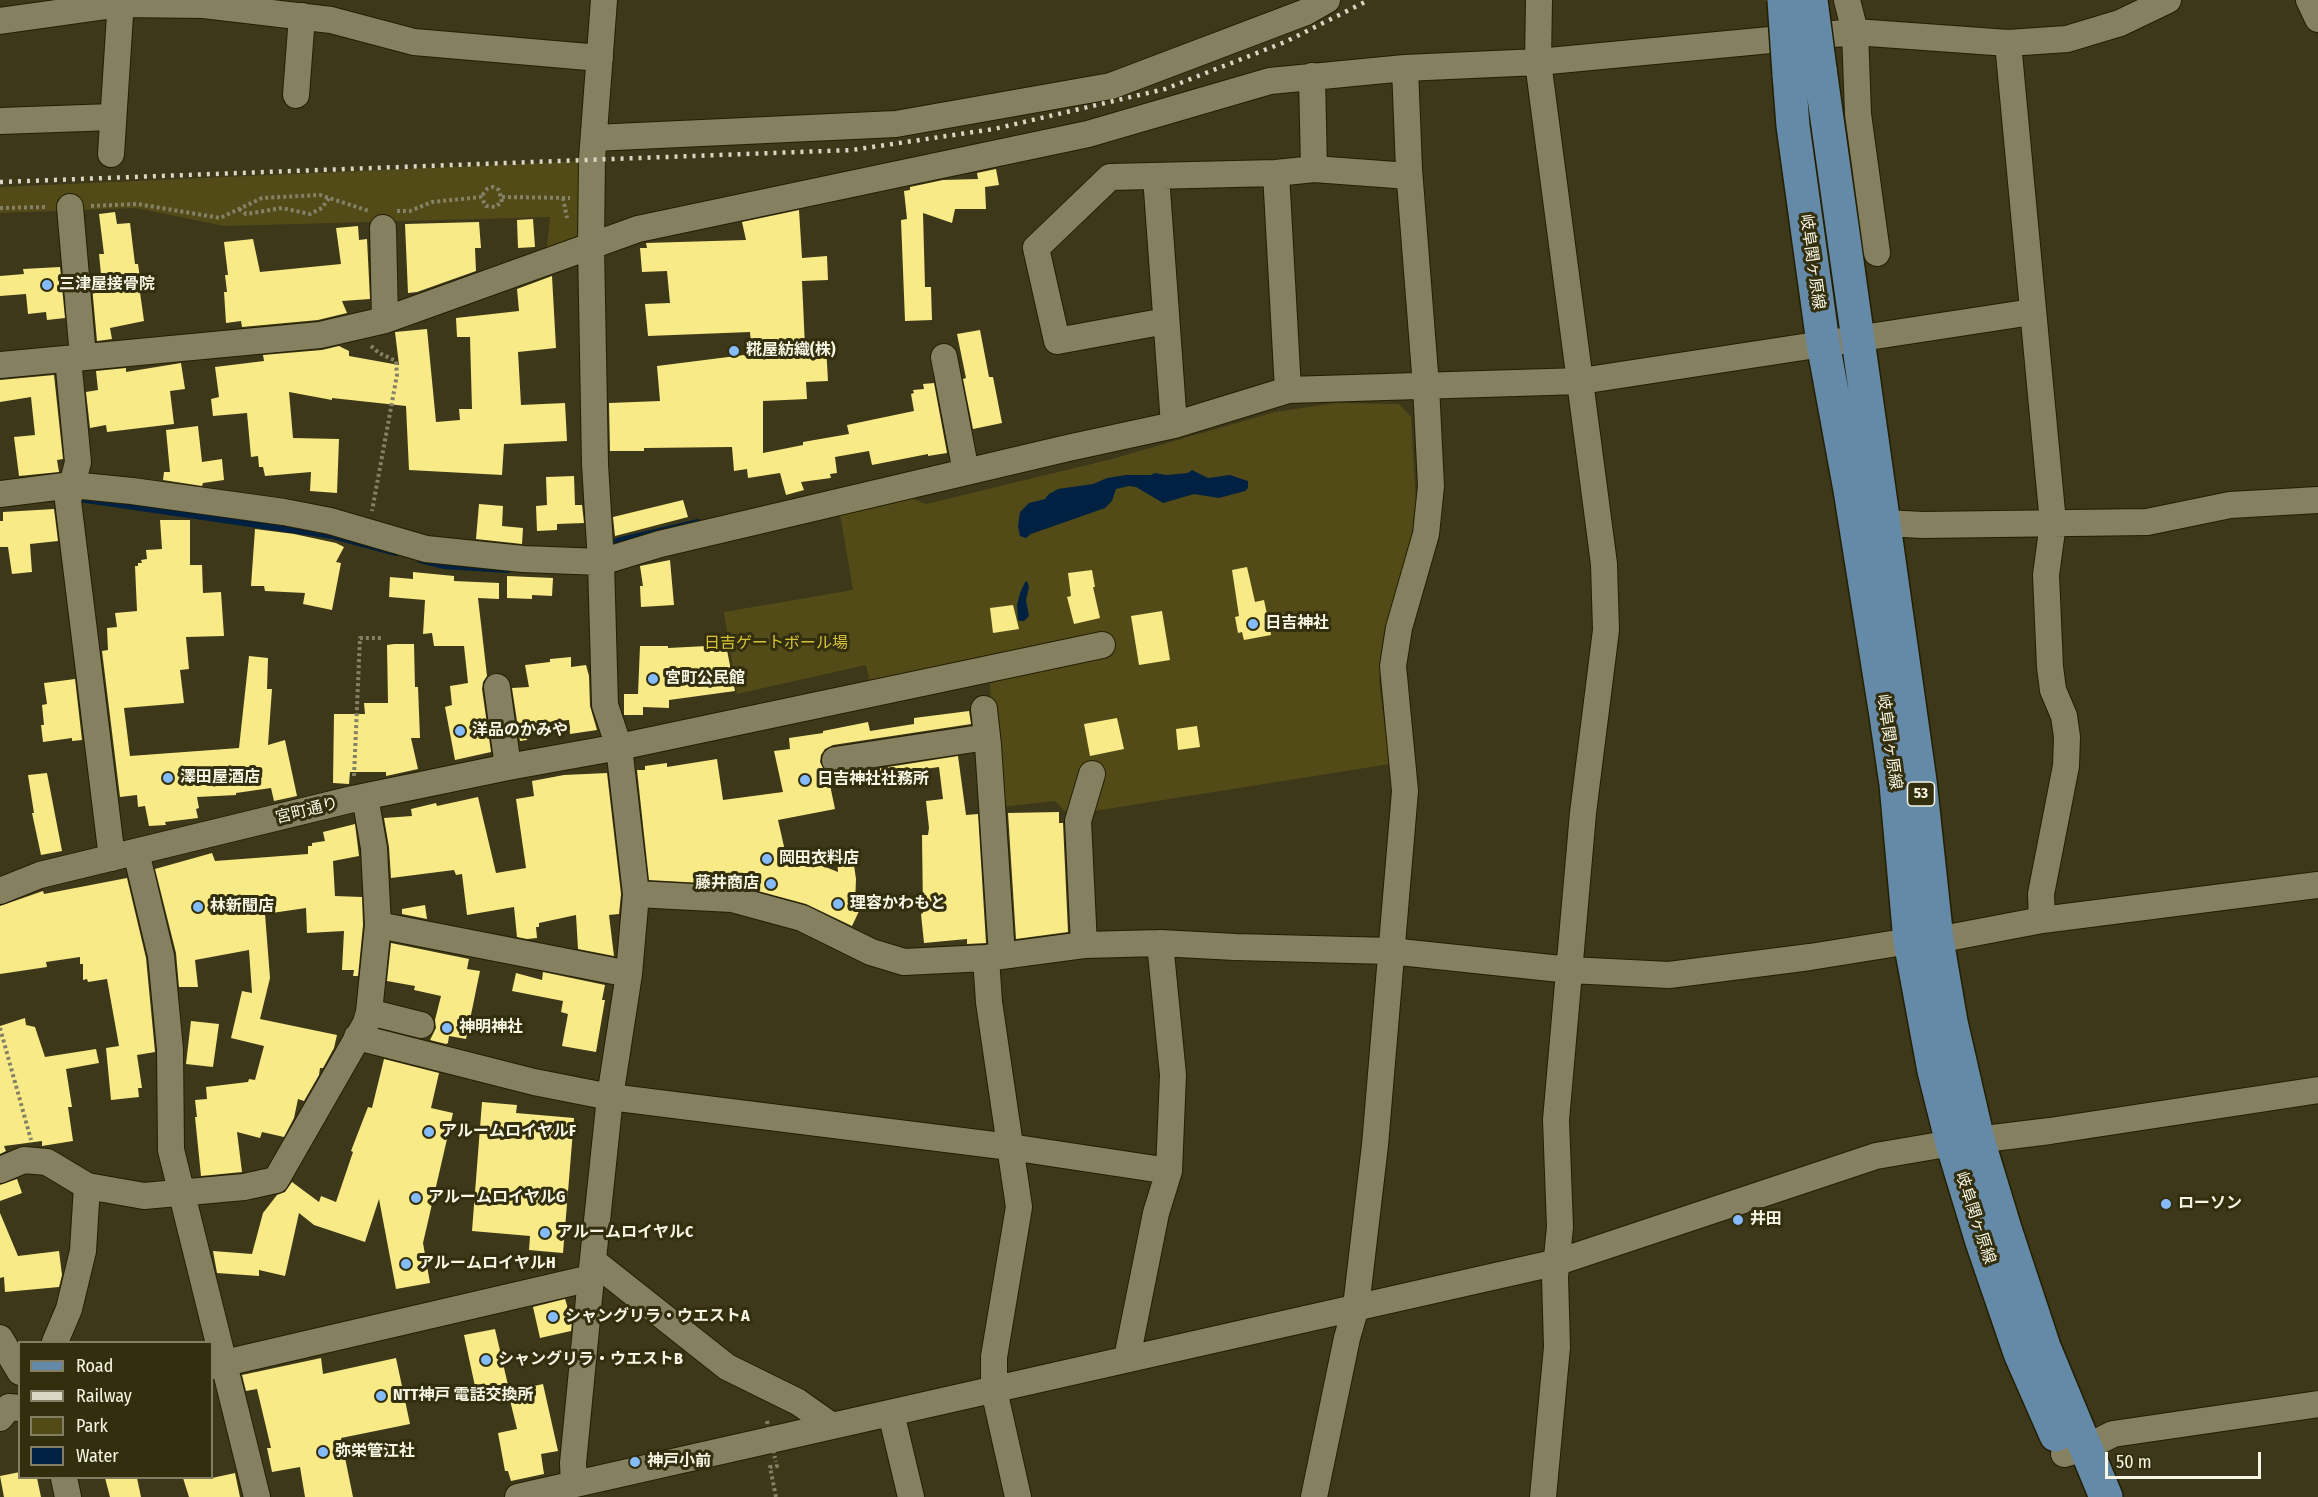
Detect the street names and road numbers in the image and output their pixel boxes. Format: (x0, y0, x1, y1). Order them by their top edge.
street label: 岐阜関ヶ原線 (1796, 213, 1828, 311)
street label: 岐阜関ヶ原線 (1873, 693, 1905, 791)
road number: 53 (1908, 782, 1934, 806)
street label: 宮町通り (274, 794, 340, 828)
street label: 岐阜関ヶ原線 (1951, 1169, 1999, 1267)

